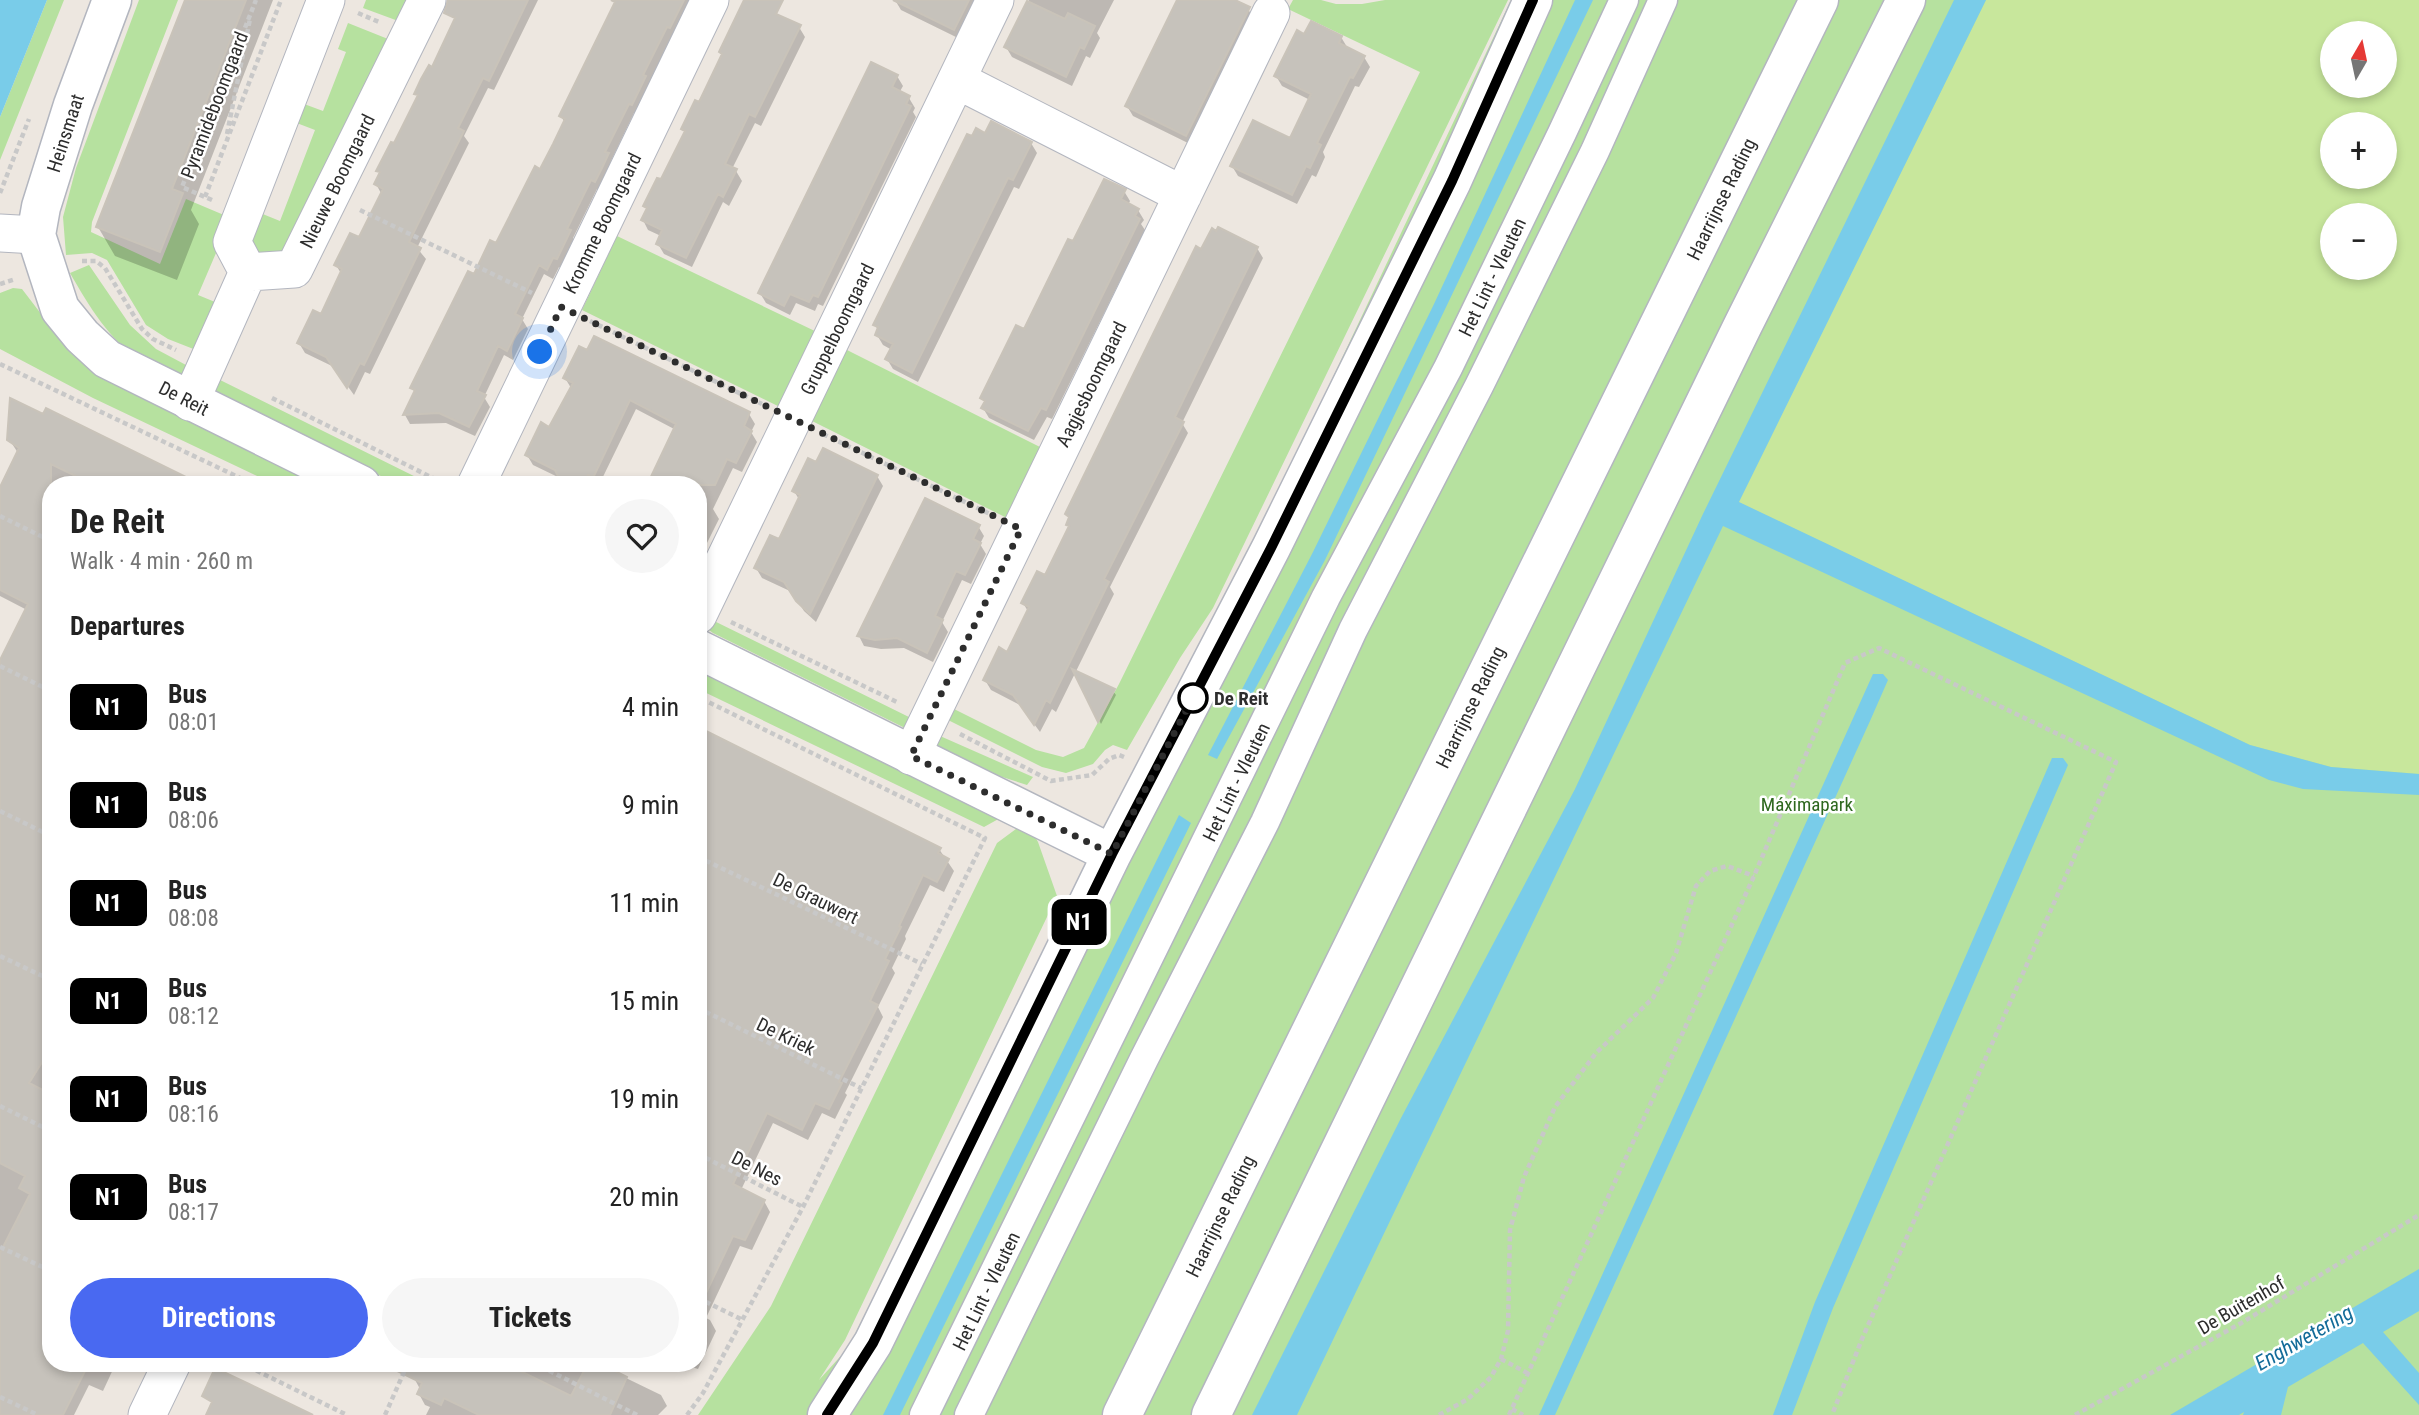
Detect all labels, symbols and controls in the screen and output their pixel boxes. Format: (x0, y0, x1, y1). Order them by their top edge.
north arrow (2320, 21, 2398, 98)
map controls (2320, 21, 2397, 280)
street label: Pyramideboomgaard (176, 28, 253, 182)
street label: Heinsmaat (42, 91, 89, 175)
street label: Nieuwe Boomgaard (295, 110, 380, 252)
button: + (2320, 112, 2397, 189)
street label: Haarrijnse Rading (1682, 134, 1761, 264)
street label: Kromme Boomgaard (558, 149, 646, 297)
button: − (2320, 203, 2397, 280)
street label: Het Lint - Vleuten (1454, 214, 1531, 340)
street label: Gruppelboomgaard (796, 260, 879, 399)
street label: Aagjesboomgaard (1051, 318, 1132, 451)
your location (522, 334, 557, 369)
street label: De Reit (155, 376, 213, 421)
button: heart (605, 499, 679, 573)
text: De Reit (70, 502, 165, 541)
text: Walk · 4 min · 260 m (70, 548, 253, 575)
text: Departures (70, 611, 185, 641)
street label: Haarrijnse Rading (1431, 642, 1510, 772)
text: Bus (168, 679, 207, 709)
marker: De Reit (1178, 683, 1208, 713)
place label: De Reit (1214, 687, 1269, 710)
text: 4 min (622, 692, 679, 722)
text: N1 (95, 693, 122, 721)
text: 08:01 (168, 709, 219, 736)
street label: Het Lint - Vleuten (1198, 719, 1275, 845)
text: Bus (168, 777, 207, 807)
text: 9 min (622, 790, 679, 820)
text: N1 (95, 791, 122, 819)
park label: Máximapark (1761, 793, 1854, 816)
text: 08:06 (168, 807, 219, 834)
street label: De Grauwert (769, 868, 862, 929)
text: Bus (168, 875, 207, 905)
text: 11 min (609, 888, 679, 918)
text: N1 (95, 889, 122, 917)
line badge: N1 (1048, 899, 1110, 945)
text: 08:08 (168, 905, 219, 932)
text: N1 (1066, 908, 1092, 936)
text: Bus (168, 973, 207, 1003)
text: 15 min (609, 986, 679, 1016)
text: N1 (95, 987, 122, 1015)
text: 08:12 (168, 1003, 219, 1030)
street label: De Kriek (753, 1013, 819, 1061)
text: Bus (168, 1071, 207, 1101)
text: 19 min (609, 1084, 679, 1114)
text: N1 (95, 1085, 122, 1113)
text: 08:16 (168, 1101, 219, 1128)
street label: De Nes (728, 1146, 786, 1191)
street label: Haarrijnse Rading (1181, 1151, 1260, 1281)
text: Bus (168, 1169, 207, 1199)
text: 20 min (609, 1182, 679, 1212)
text: N1 (95, 1183, 122, 1211)
text: 08:17 (168, 1199, 219, 1226)
street label: Het Lint - Vleuten (948, 1228, 1025, 1354)
street label: De Buitenhof (2194, 1271, 2289, 1340)
button: Directions (70, 1278, 368, 1358)
button: Tickets (382, 1278, 679, 1358)
water label: Enghwetering (2251, 1300, 2357, 1376)

